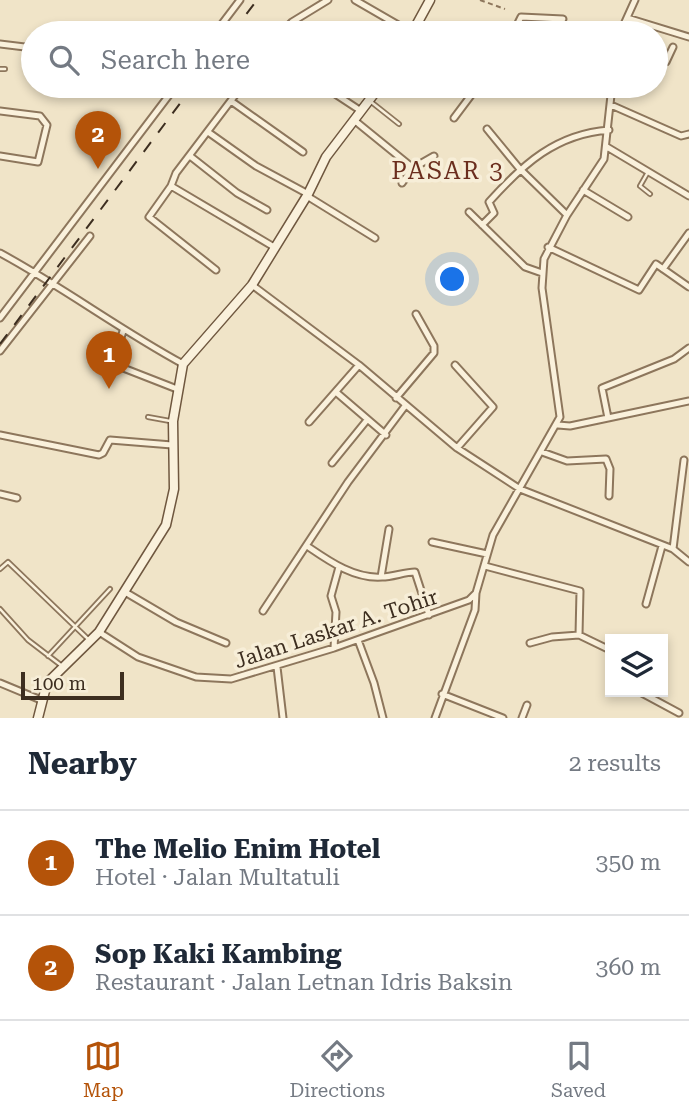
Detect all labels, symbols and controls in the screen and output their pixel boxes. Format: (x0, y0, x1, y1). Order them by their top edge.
search box (21, 21, 668, 98)
icon: search (45, 41, 83, 79)
text: Search here (101, 45, 250, 75)
pin: 2 (75, 111, 121, 169)
district label: PASAR 3 (391, 157, 505, 185)
your location (435, 262, 469, 296)
pin: 1 (86, 331, 132, 389)
street label: Jalan Laskar A. Tohir (231, 585, 441, 673)
map controls (605, 634, 668, 697)
button: layers (605, 634, 668, 697)
scale bar (21, 669, 124, 701)
text: 100 m (32, 672, 86, 695)
text: Nearby (28, 746, 137, 781)
text: 2 results (569, 750, 661, 777)
text: The Melio Enim Hotel (95, 834, 380, 864)
text: 1 (45, 849, 57, 876)
text: 350 m (596, 849, 661, 876)
text: Hotel · Jalan Multatuli (95, 864, 340, 891)
text: Sop Kaki Kambing (95, 939, 342, 969)
text: 2 (45, 954, 57, 981)
text: 360 m (596, 954, 661, 981)
text: Restaurant · Jalan Letnan Idris Baksin (95, 969, 513, 996)
tab: Map (83, 1037, 124, 1102)
tab: Directions (289, 1037, 385, 1102)
tab: Saved (551, 1037, 606, 1102)

